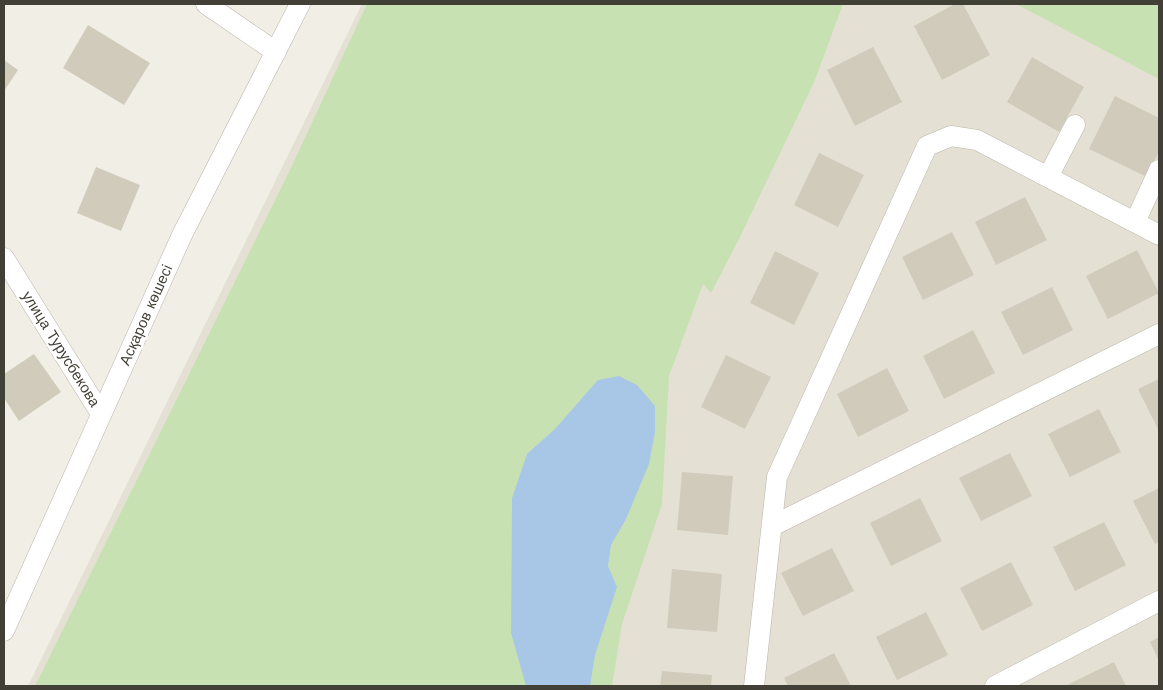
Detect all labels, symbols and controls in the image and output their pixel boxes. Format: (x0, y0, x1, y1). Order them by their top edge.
street label: Асқаров көшесі (116, 262, 176, 368)
street label: улица Турусбекова (18, 288, 104, 411)

